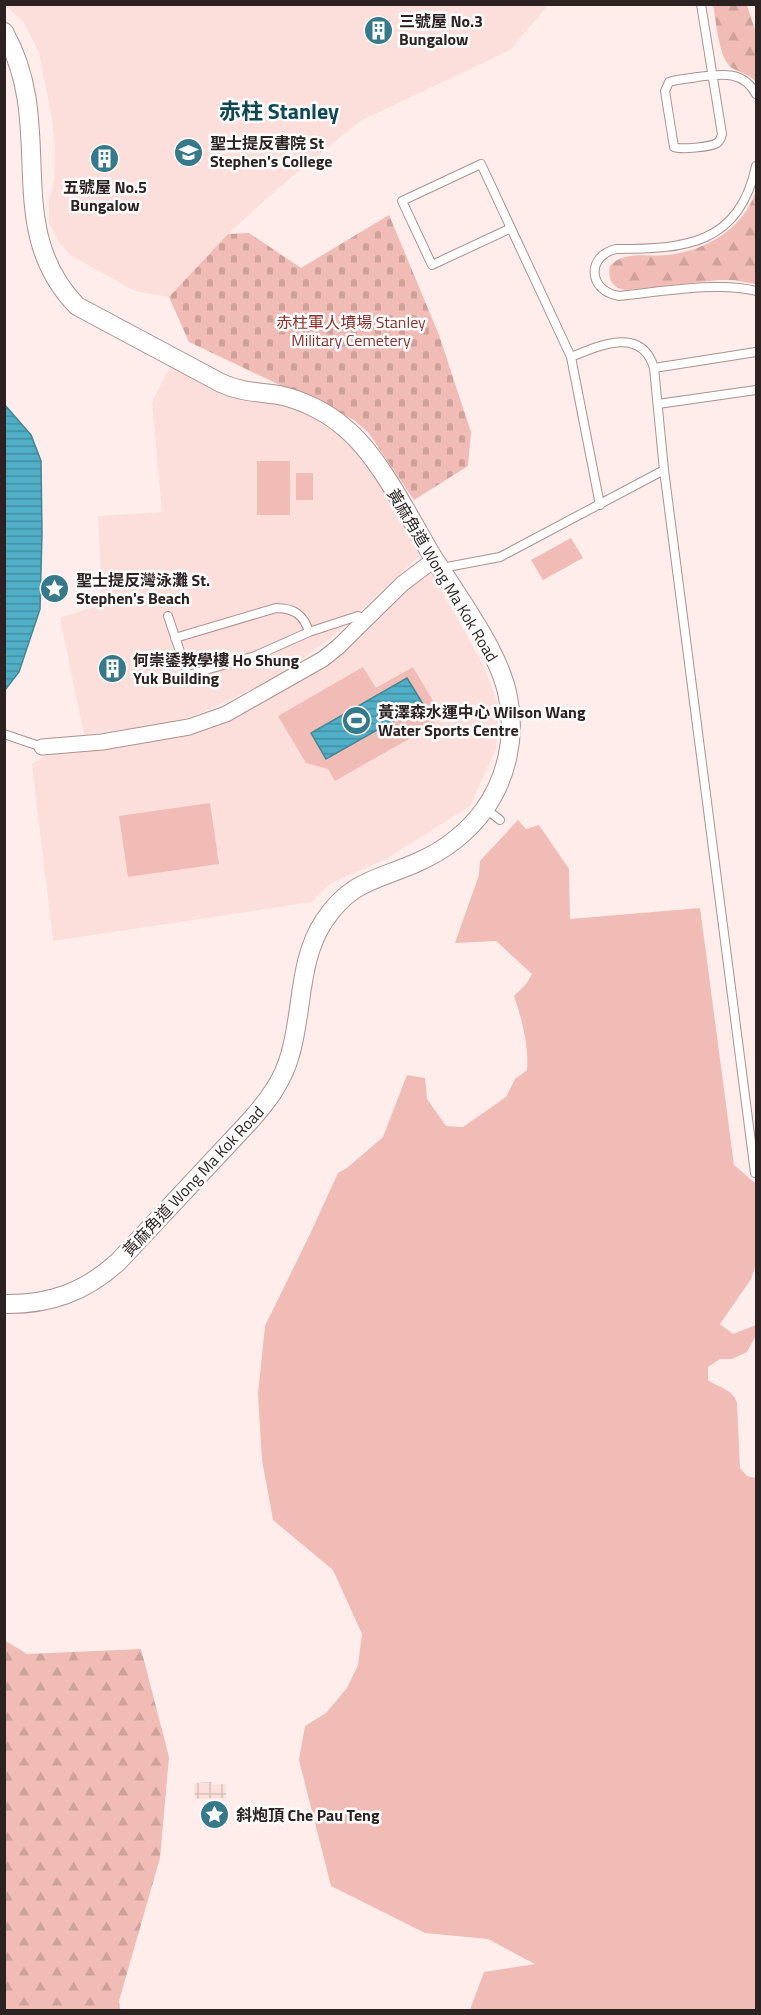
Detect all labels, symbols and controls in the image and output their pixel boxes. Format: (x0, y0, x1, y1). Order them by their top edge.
place label: 三號屋 No.3 Bungalow (399, 9, 483, 51)
building icon: 三號屋 No.3 Bungalow (362, 14, 394, 46)
district label: 赤柱 Stanley (219, 94, 339, 128)
place label: 聖士提反書院 St Stephen's College (210, 131, 332, 173)
school or university icon: 聖士提反書院 St Stephen's College (173, 136, 205, 168)
building icon: 五號屋 No.5 Bungalow (89, 143, 121, 175)
place label: 五號屋 No.5 Bungalow (63, 175, 147, 217)
park label: 赤柱軍人墳場 Stanley Military Cemetery (276, 310, 426, 352)
street label: 黃麻角道 Wong Ma Kok Road (382, 484, 504, 666)
place label: 聖士提反灣泳灘 St. Stephen's Beach (76, 568, 210, 610)
place icon: 聖士提反灣泳灘 St. Stephen's Beach (39, 573, 71, 605)
place label: 何崇鋈教學樓 Ho Shung Yuk Building (133, 648, 300, 690)
building icon: 何崇鋈教學樓 Ho Shung Yuk Building (96, 653, 128, 685)
place label: 黃澤森水運中心 Wilson Wang Water Sports Centre (378, 700, 586, 742)
sports icon: 黃澤森水運中心 Wilson Wang Water Sports Centre (341, 705, 373, 737)
street label: 黃麻角道 Wong Ma Kok Road (117, 1100, 269, 1262)
place icon: 斜炮頂 Che Pau Teng (199, 1799, 231, 1831)
place label: 斜炮頂 Che Pau Teng (236, 1803, 380, 1827)

